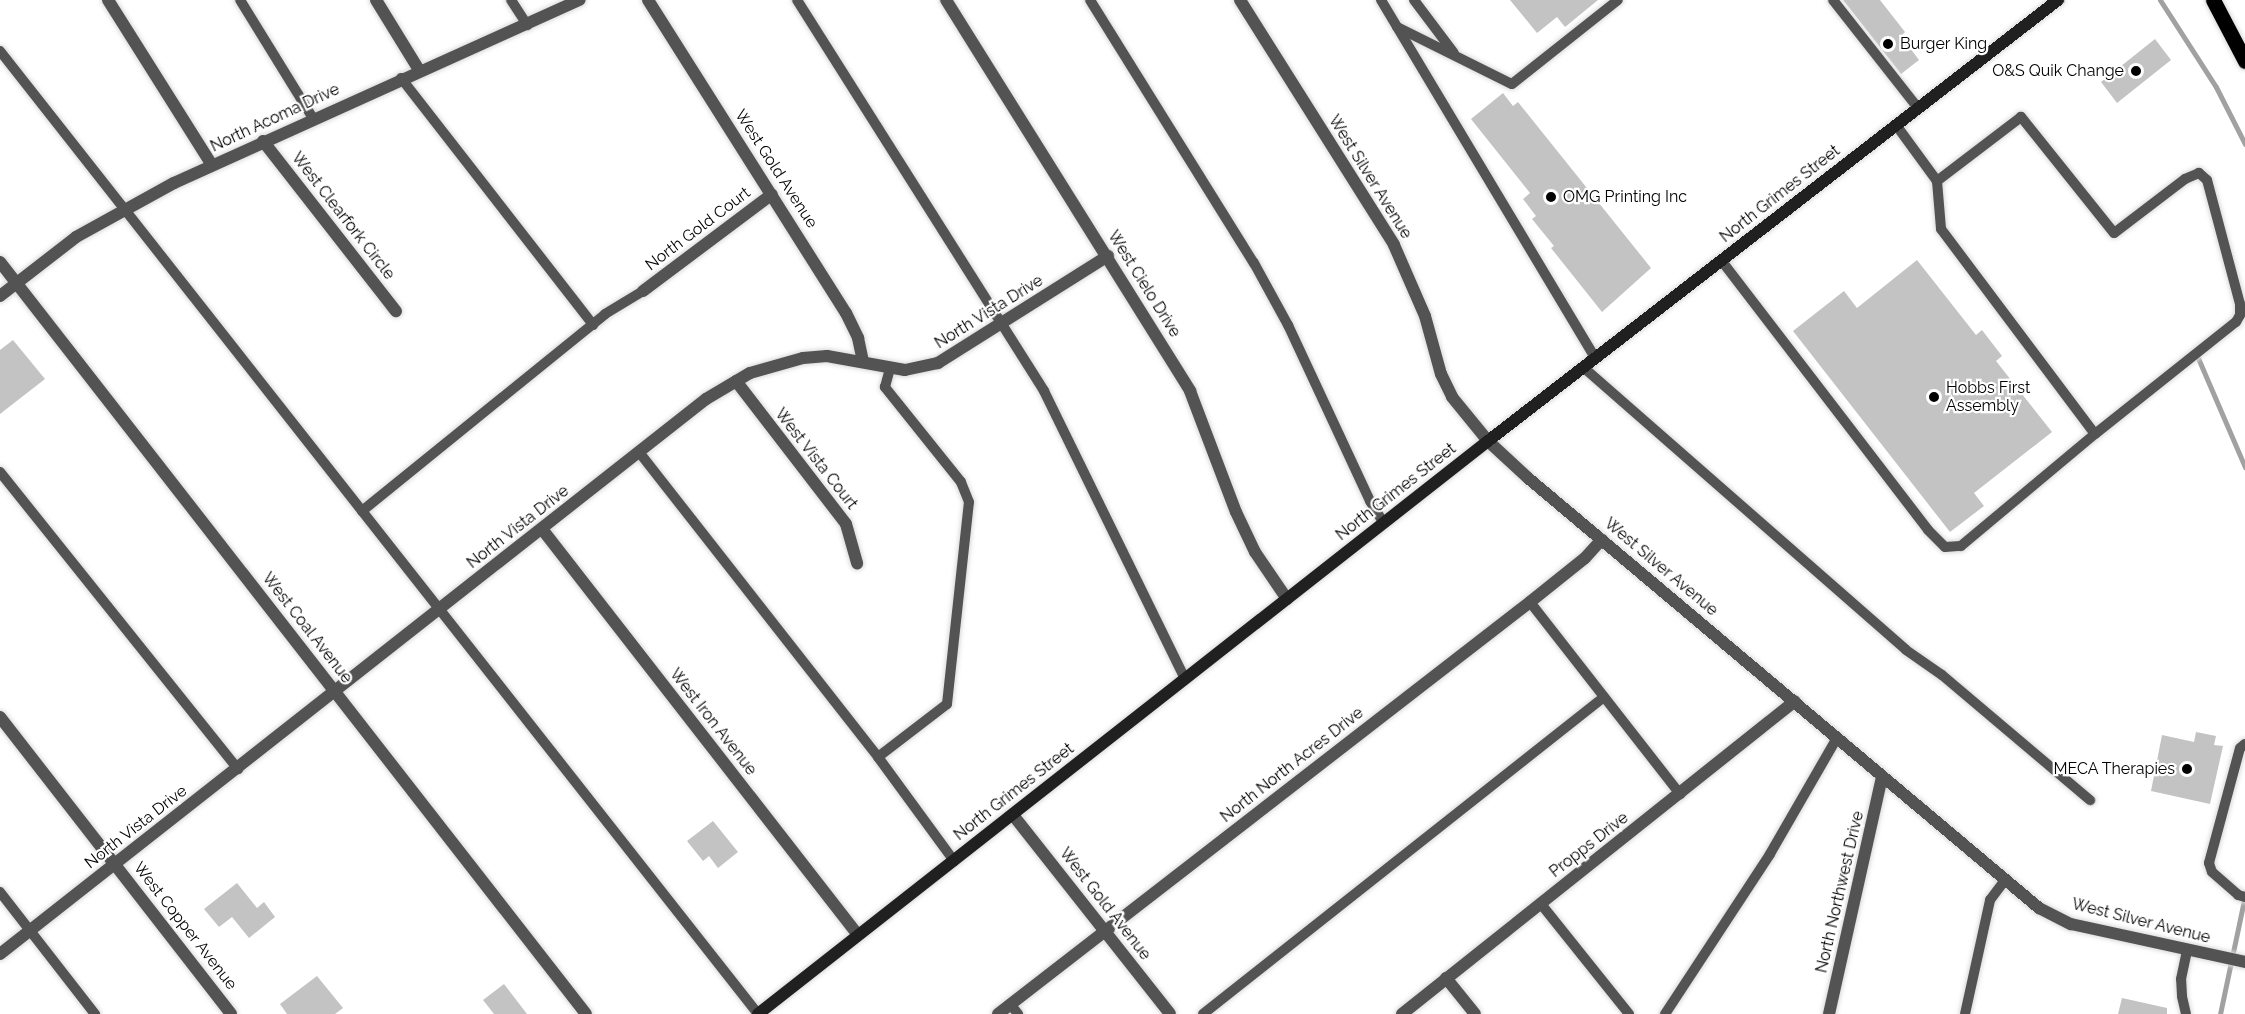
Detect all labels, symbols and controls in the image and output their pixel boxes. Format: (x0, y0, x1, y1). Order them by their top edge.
place label: Burger King (1900, 34, 1988, 54)
marker: Burger King (1881, 37, 1895, 51)
place label: O&S Quik Change (1992, 61, 2124, 81)
marker: O&S Quik Change (2129, 64, 2143, 78)
street label: North Acoma Drive (207, 80, 343, 156)
street label: West Gold Avenue (730, 106, 822, 232)
street label: West Silver Avenue (1324, 111, 1416, 243)
street label: North Grimes Street (1716, 141, 1844, 247)
street label: West Clearfork Circle (287, 148, 399, 284)
street label: North Gold Court (642, 183, 754, 275)
place label: OMG Printing Inc (1563, 187, 1687, 207)
marker: OMG Printing Inc (1544, 190, 1558, 204)
street label: West Cielo Drive (1103, 227, 1185, 341)
street label: North Vista Drive (931, 271, 1047, 353)
place label: Hobbs First Assembly (1946, 378, 2030, 416)
marker: Hobbs First Assembly (1927, 390, 1941, 404)
street label: West Vista Court (770, 404, 862, 514)
street label: North Grimes Street (1332, 439, 1460, 545)
street label: North Vista Drive (463, 481, 573, 573)
street label: West Silver Avenue (1600, 514, 1722, 620)
street label: West Coal Avenue (258, 568, 356, 688)
street label: West Iron Avenue (665, 665, 761, 779)
street label: North North Acres Drive (1217, 703, 1367, 827)
street label: North Grimes Street (950, 739, 1078, 845)
place label: MECA Therapies (2052, 759, 2175, 779)
marker: MECA Therapies (2180, 762, 2194, 776)
street label: North Vista Drive (81, 781, 191, 873)
street label: Propps Drive (1546, 808, 1632, 882)
street label: North Northwest Drive (1812, 809, 1868, 975)
street label: West Gold Avenue (1055, 844, 1155, 964)
street label: West Copper Avenue (129, 858, 241, 994)
street label: West Silver Avenue (2069, 894, 2213, 948)

